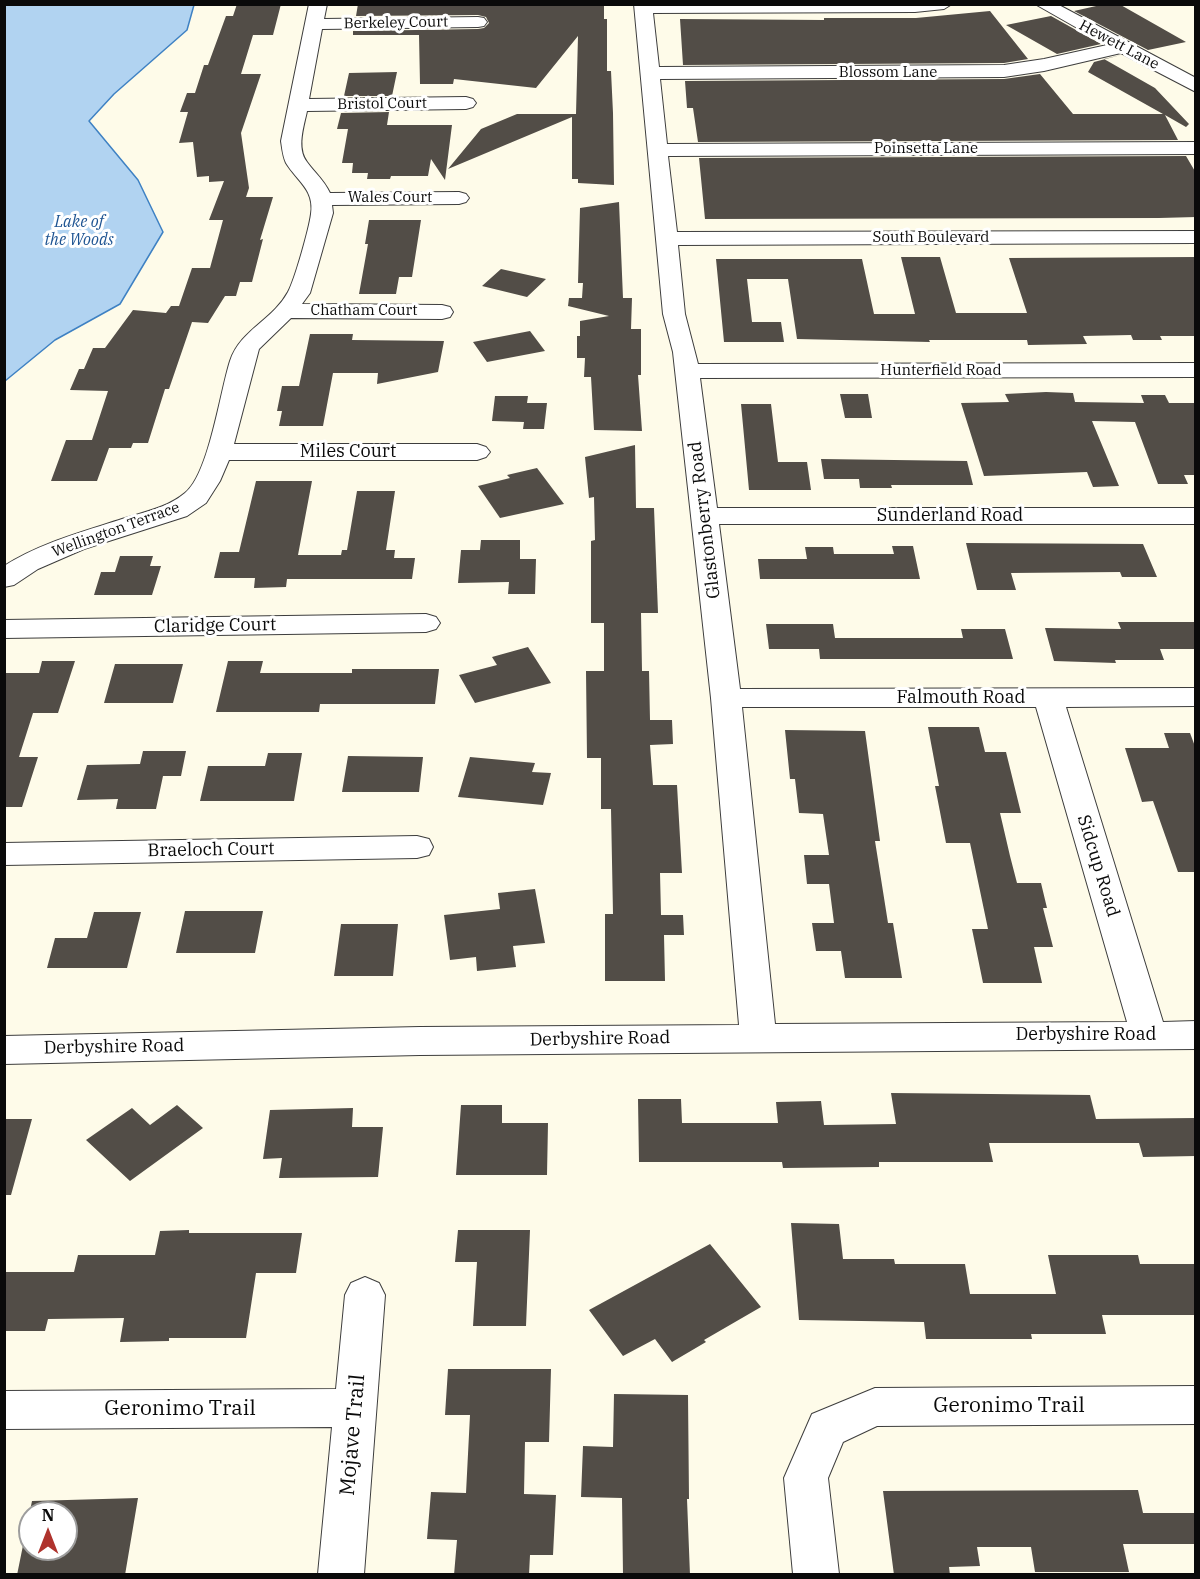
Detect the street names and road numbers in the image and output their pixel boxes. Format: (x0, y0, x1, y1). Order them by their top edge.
street label: Berkeley Court (344, 13, 448, 33)
street label: Hewett Lane (1076, 16, 1162, 74)
street label: Blossom Lane (839, 64, 937, 82)
street label: Bristol Court (337, 94, 427, 114)
street label: Poinsetta Lane (874, 140, 978, 158)
street label: Wales Court (348, 189, 432, 207)
street label: South Boulevard (873, 229, 989, 247)
street label: Chatham Court (310, 302, 418, 320)
street label: Hunterfield Road (880, 362, 1002, 380)
street label: Glastonberry Road (685, 440, 725, 600)
street label: Miles Court (300, 441, 396, 463)
street label: Wellington Terrace (50, 499, 182, 561)
street label: Sunderland Road (877, 505, 1023, 527)
street label: Claridge Court (154, 614, 276, 638)
street label: Falmouth Road (897, 687, 1025, 709)
street label: Sidcup Road (1072, 812, 1124, 920)
street label: Braeloch Court (147, 838, 275, 862)
street label: Derbyshire Road (1016, 1024, 1156, 1046)
street label: Derbyshire Road (529, 1027, 671, 1051)
street label: Derbyshire Road (43, 1035, 185, 1059)
street label: Mojave Trail (335, 1373, 371, 1497)
street label: Geronimo Trail (933, 1393, 1085, 1419)
street label: Geronimo Trail (104, 1396, 256, 1422)

